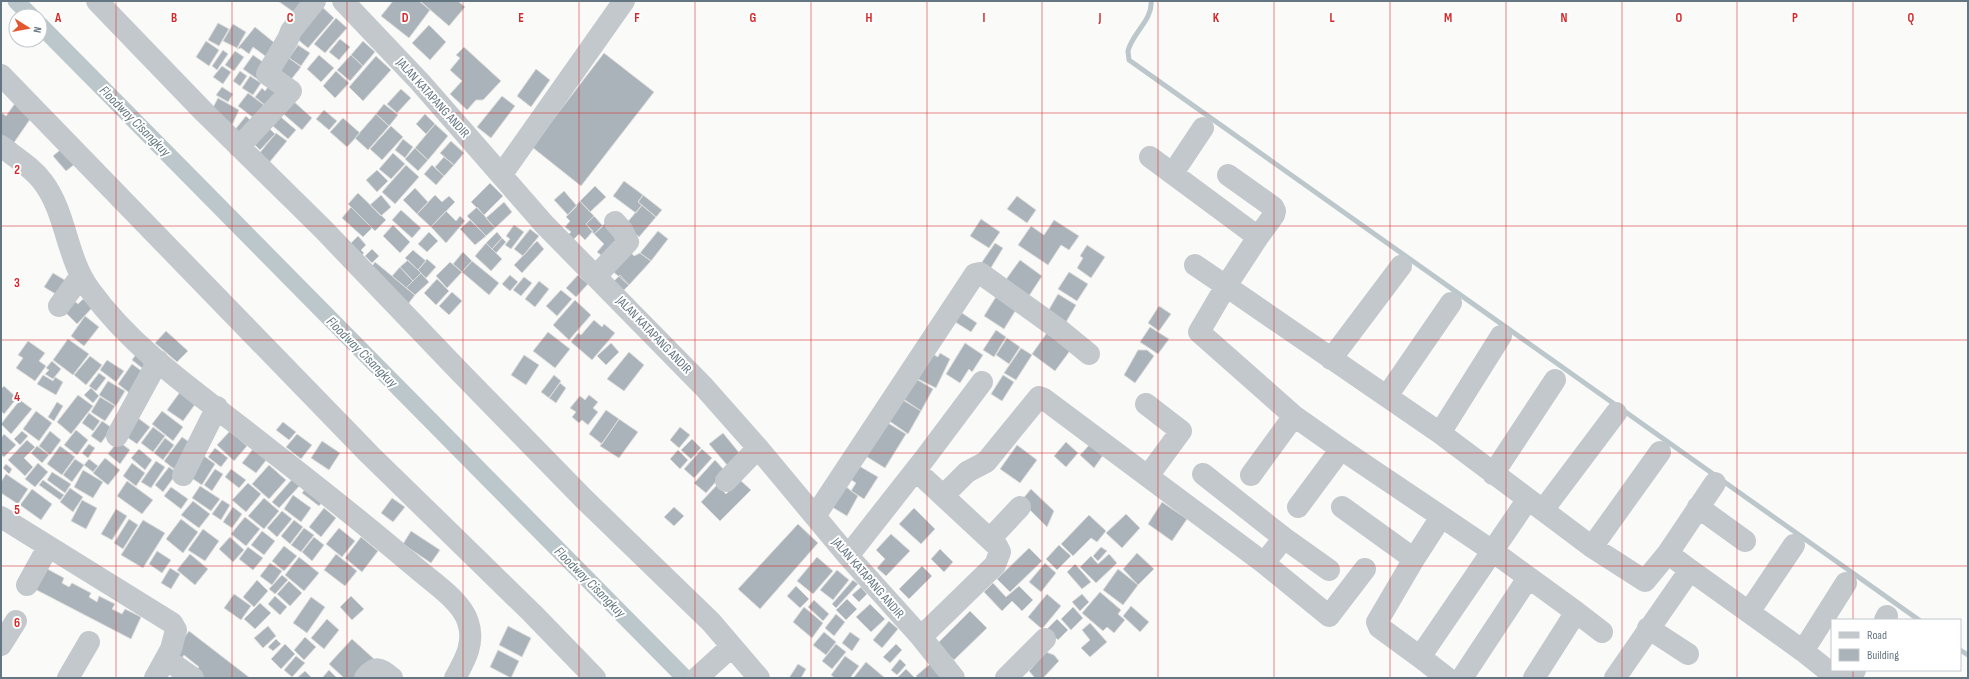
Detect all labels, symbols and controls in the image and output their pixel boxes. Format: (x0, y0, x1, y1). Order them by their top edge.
north arrow (8, 8, 48, 48)
text: A (54, 10, 62, 26)
text: B (171, 10, 177, 26)
text: C (287, 10, 294, 26)
text: D (402, 10, 409, 26)
text: E (518, 10, 524, 26)
text: F (634, 10, 640, 26)
text: G (750, 10, 757, 26)
text: H (866, 10, 873, 26)
text: I (983, 10, 986, 26)
text: J (1098, 10, 1102, 26)
text: K (1213, 10, 1220, 26)
text: L (1329, 10, 1335, 26)
text: M (1444, 10, 1452, 26)
text: N (1561, 10, 1568, 26)
text: O (1676, 10, 1683, 26)
text: P (1792, 10, 1798, 26)
text: Q (1908, 10, 1915, 26)
text: N (30, 26, 44, 34)
street label: JALAN KATAPANG ANDIR (392, 54, 473, 141)
water label: Floodway Cisangkuy (96, 82, 175, 161)
text: 2 (14, 162, 20, 178)
text: 3 (14, 275, 20, 291)
street label: JALAN KATAPANG ANDIR (612, 292, 695, 377)
water label: Floodway Cisangkuy (323, 313, 402, 392)
text: 4 (14, 389, 20, 405)
text: 5 (14, 502, 20, 518)
street label: JALAN KATAPANG ANDIR (828, 534, 907, 622)
water label: Floodway Cisangkuy (551, 543, 630, 622)
text: 6 (14, 615, 20, 631)
legend (1831, 619, 1961, 671)
text: Road (1867, 628, 1887, 643)
text: Building (1867, 648, 1899, 663)

